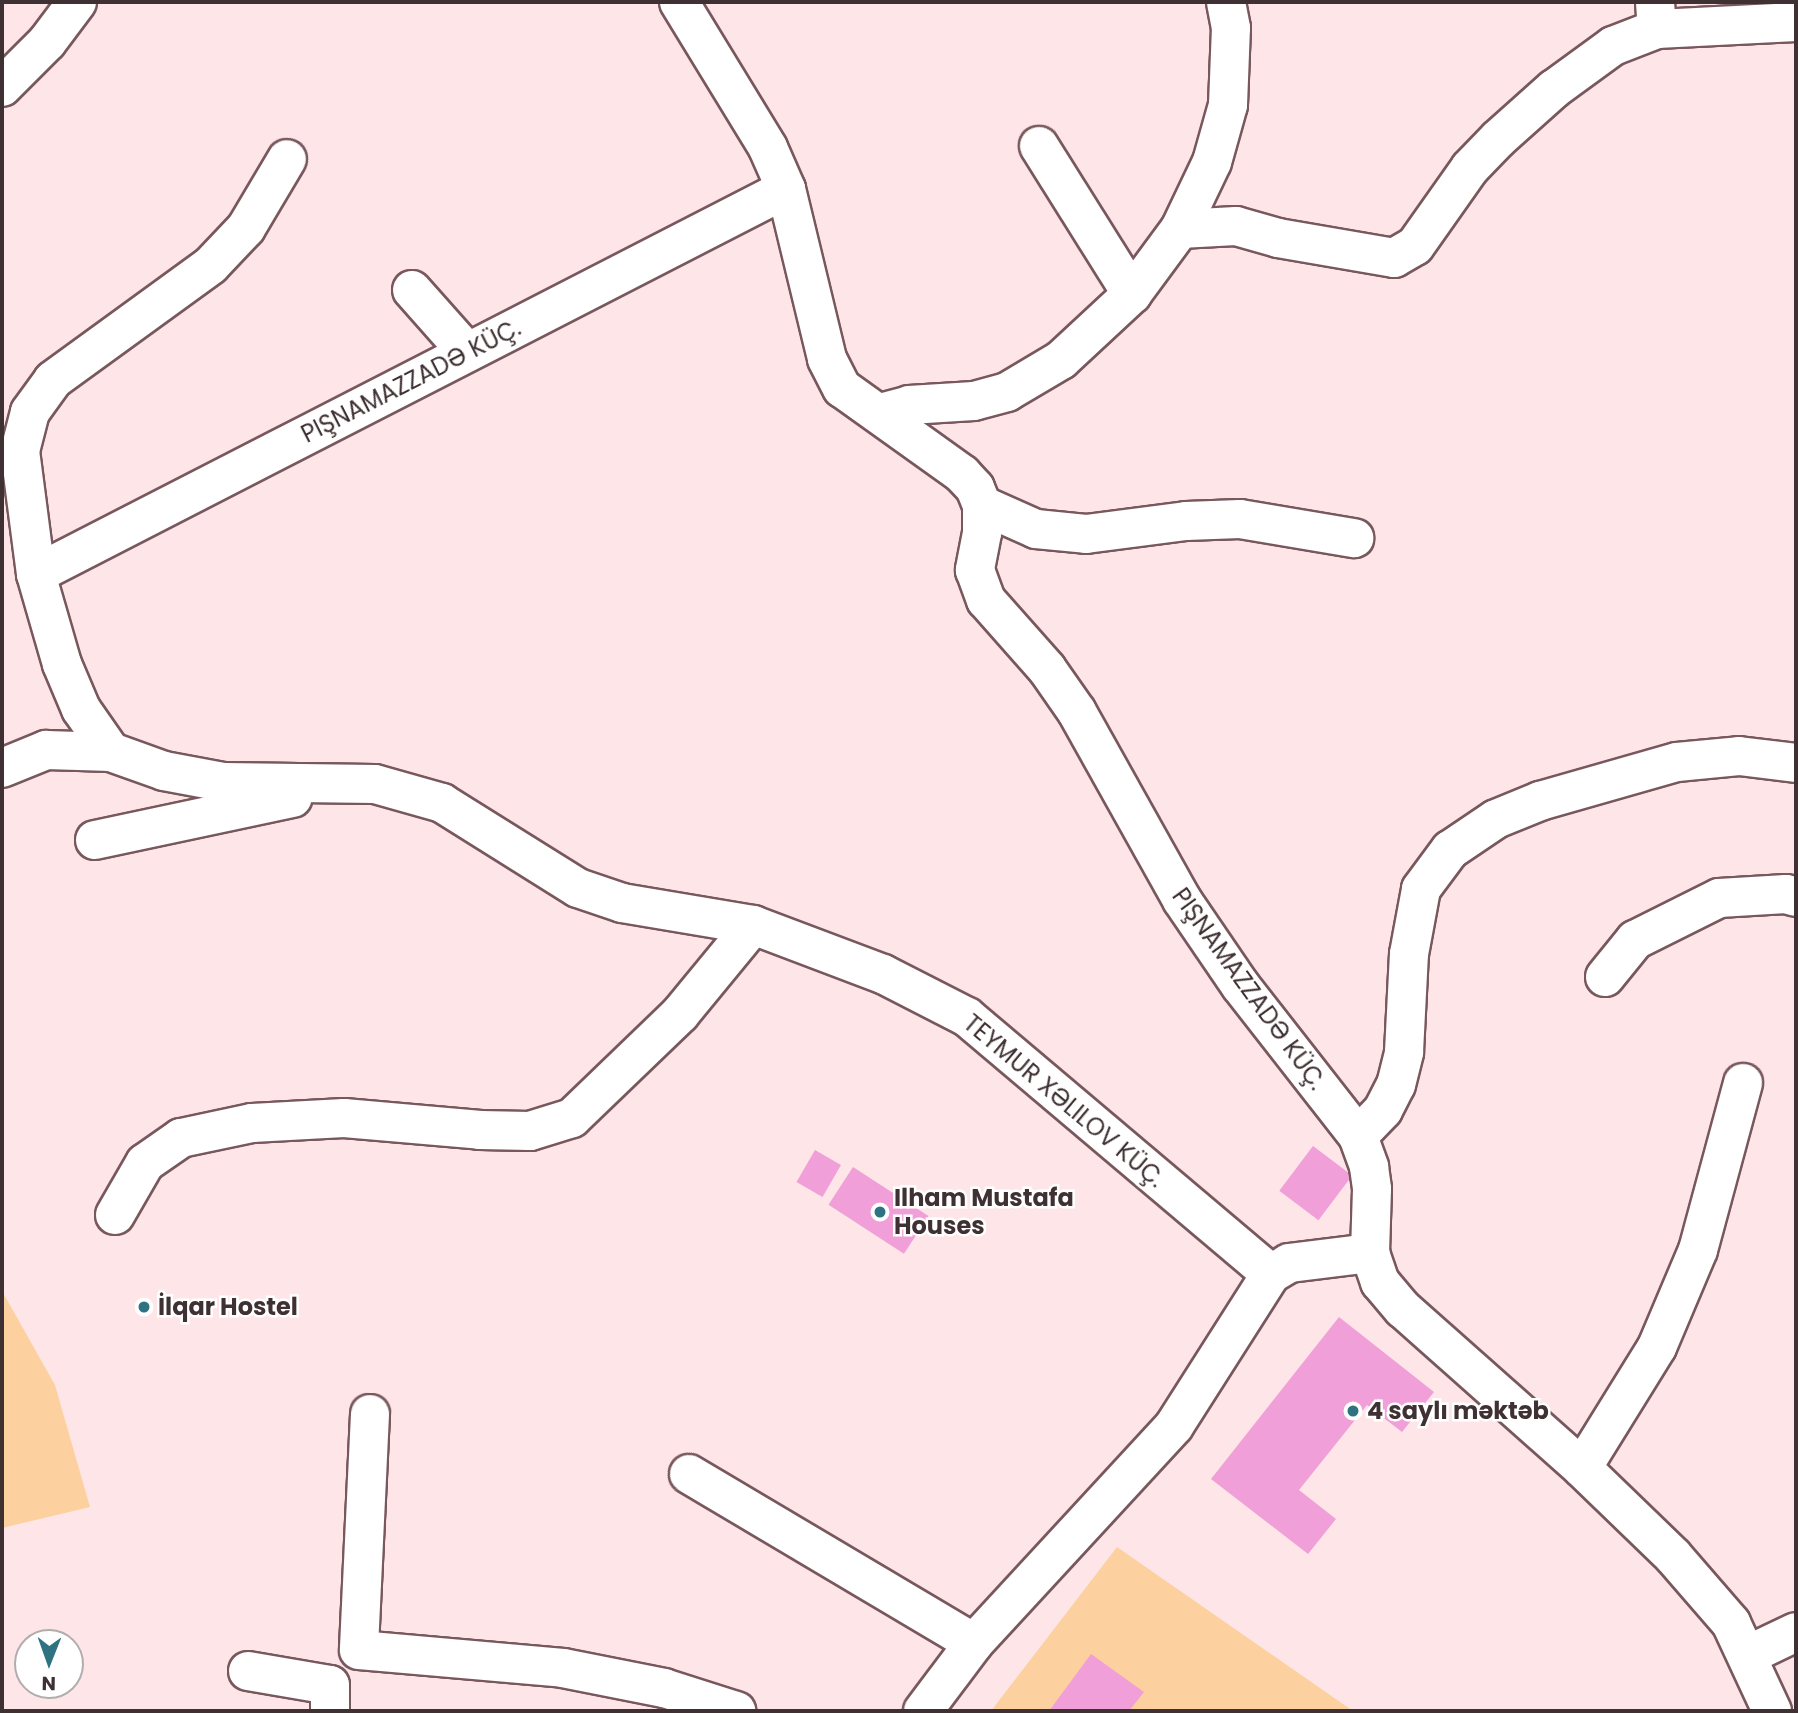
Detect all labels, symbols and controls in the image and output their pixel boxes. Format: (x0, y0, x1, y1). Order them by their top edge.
street label: PIŞNAMAZZADƏ KÜÇ. (297, 313, 525, 449)
street label: PIŞNAMAZZADƏ KÜÇ. (1166, 883, 1332, 1095)
street label: TEYMUR XƏLILOV KÜÇ. (958, 1009, 1170, 1193)
place label: Ilham Mustafa Houses (894, 1184, 1074, 1240)
marker: Ilham Mustafa Houses (872, 1204, 888, 1220)
place label: İlqar Hostel (158, 1293, 298, 1321)
marker: İlqar Hostel (136, 1299, 152, 1315)
place label: 4 saylı məktəb (1367, 1397, 1549, 1425)
marker: 4 saylı məktəb (1345, 1403, 1361, 1419)
north arrow (14, 1629, 84, 1699)
text: N (41, 1670, 56, 1697)

